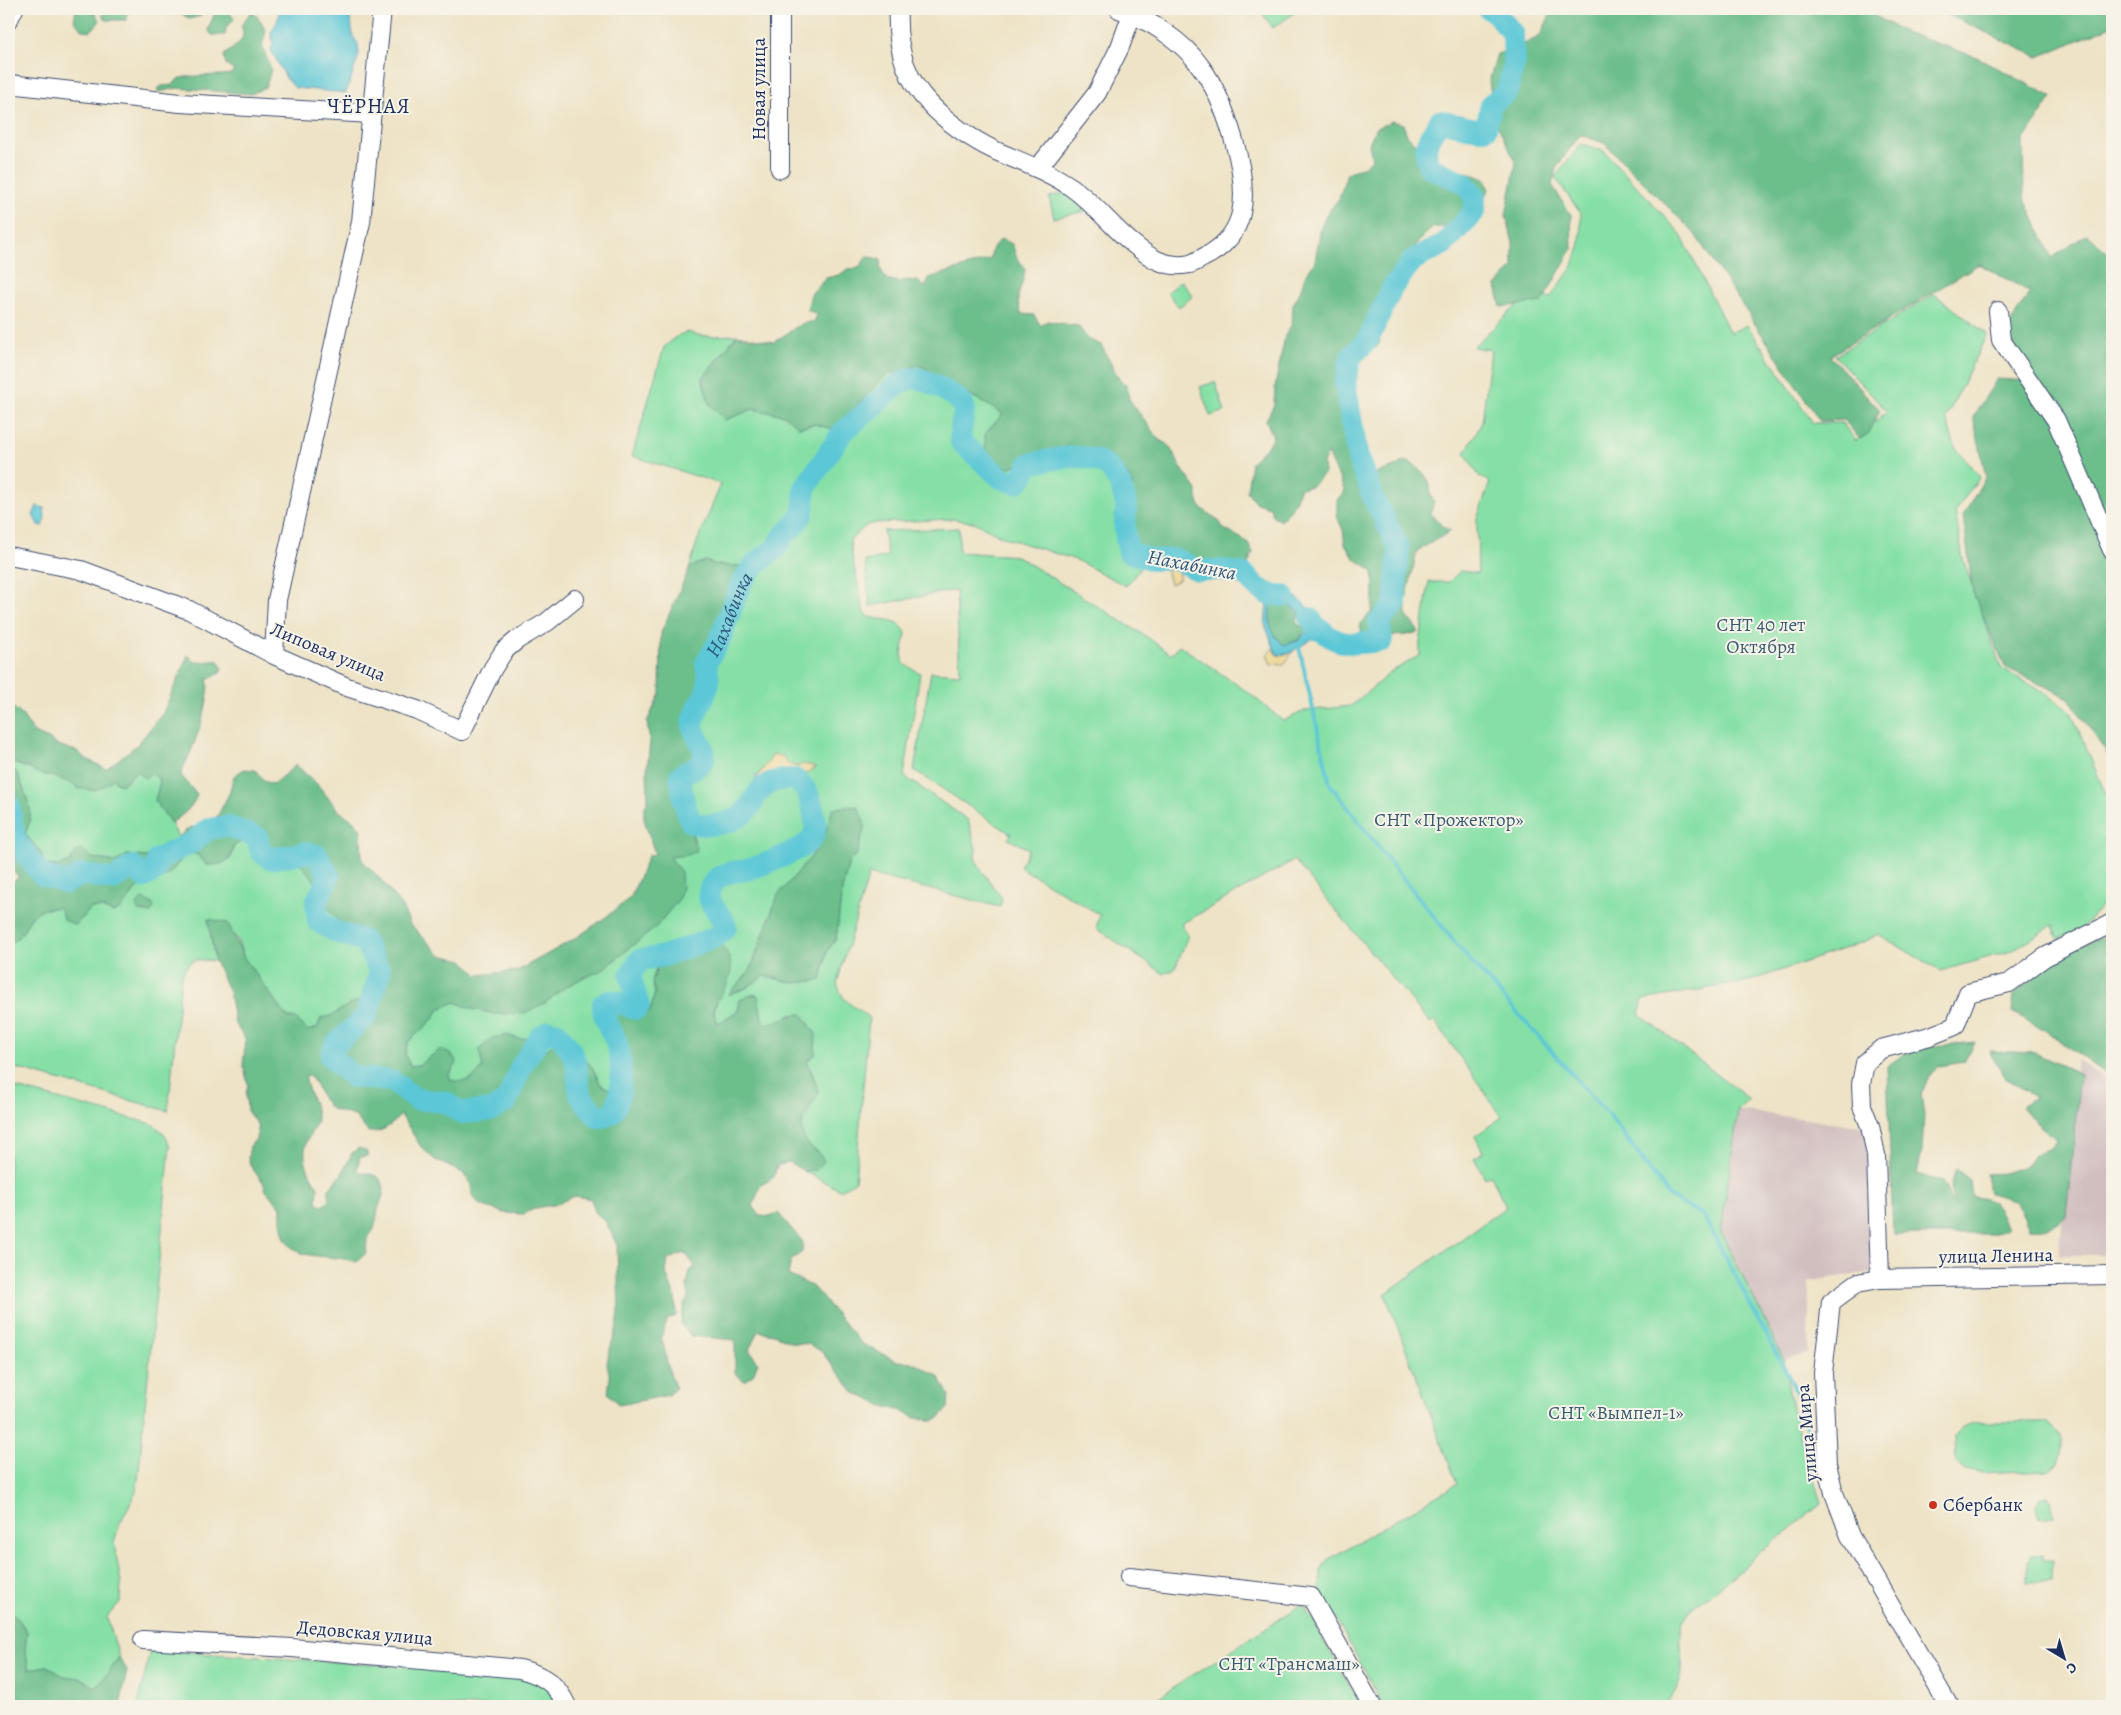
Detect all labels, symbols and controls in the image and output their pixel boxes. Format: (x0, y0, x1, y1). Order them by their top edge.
street label: Новая улица (746, 37, 772, 140)
district label: ЧЁРНАЯ (327, 92, 411, 120)
water label: Нахабинка (1145, 543, 1239, 587)
water label: Нахабинка (699, 566, 759, 662)
park label: СНТ 40 лет Октября (1716, 612, 1806, 660)
street label: Липовая улица (266, 616, 390, 688)
park label: СНТ «Прожектор» (1374, 807, 1524, 833)
street label: улица Ленина (1937, 1242, 2054, 1270)
street label: улица Мира (1790, 1383, 1824, 1484)
park label: СНТ «Вымпел-1» (1548, 1400, 1684, 1426)
place label: Сбербанк (1943, 1492, 2023, 1518)
marker: Сбербанк (1927, 1499, 1939, 1511)
street label: Дедовская улица (296, 1614, 434, 1652)
north arrow (2038, 1632, 2088, 1682)
park label: СНТ «Трансмаш» (1218, 1651, 1360, 1677)
text: С (2062, 1658, 2081, 1678)

